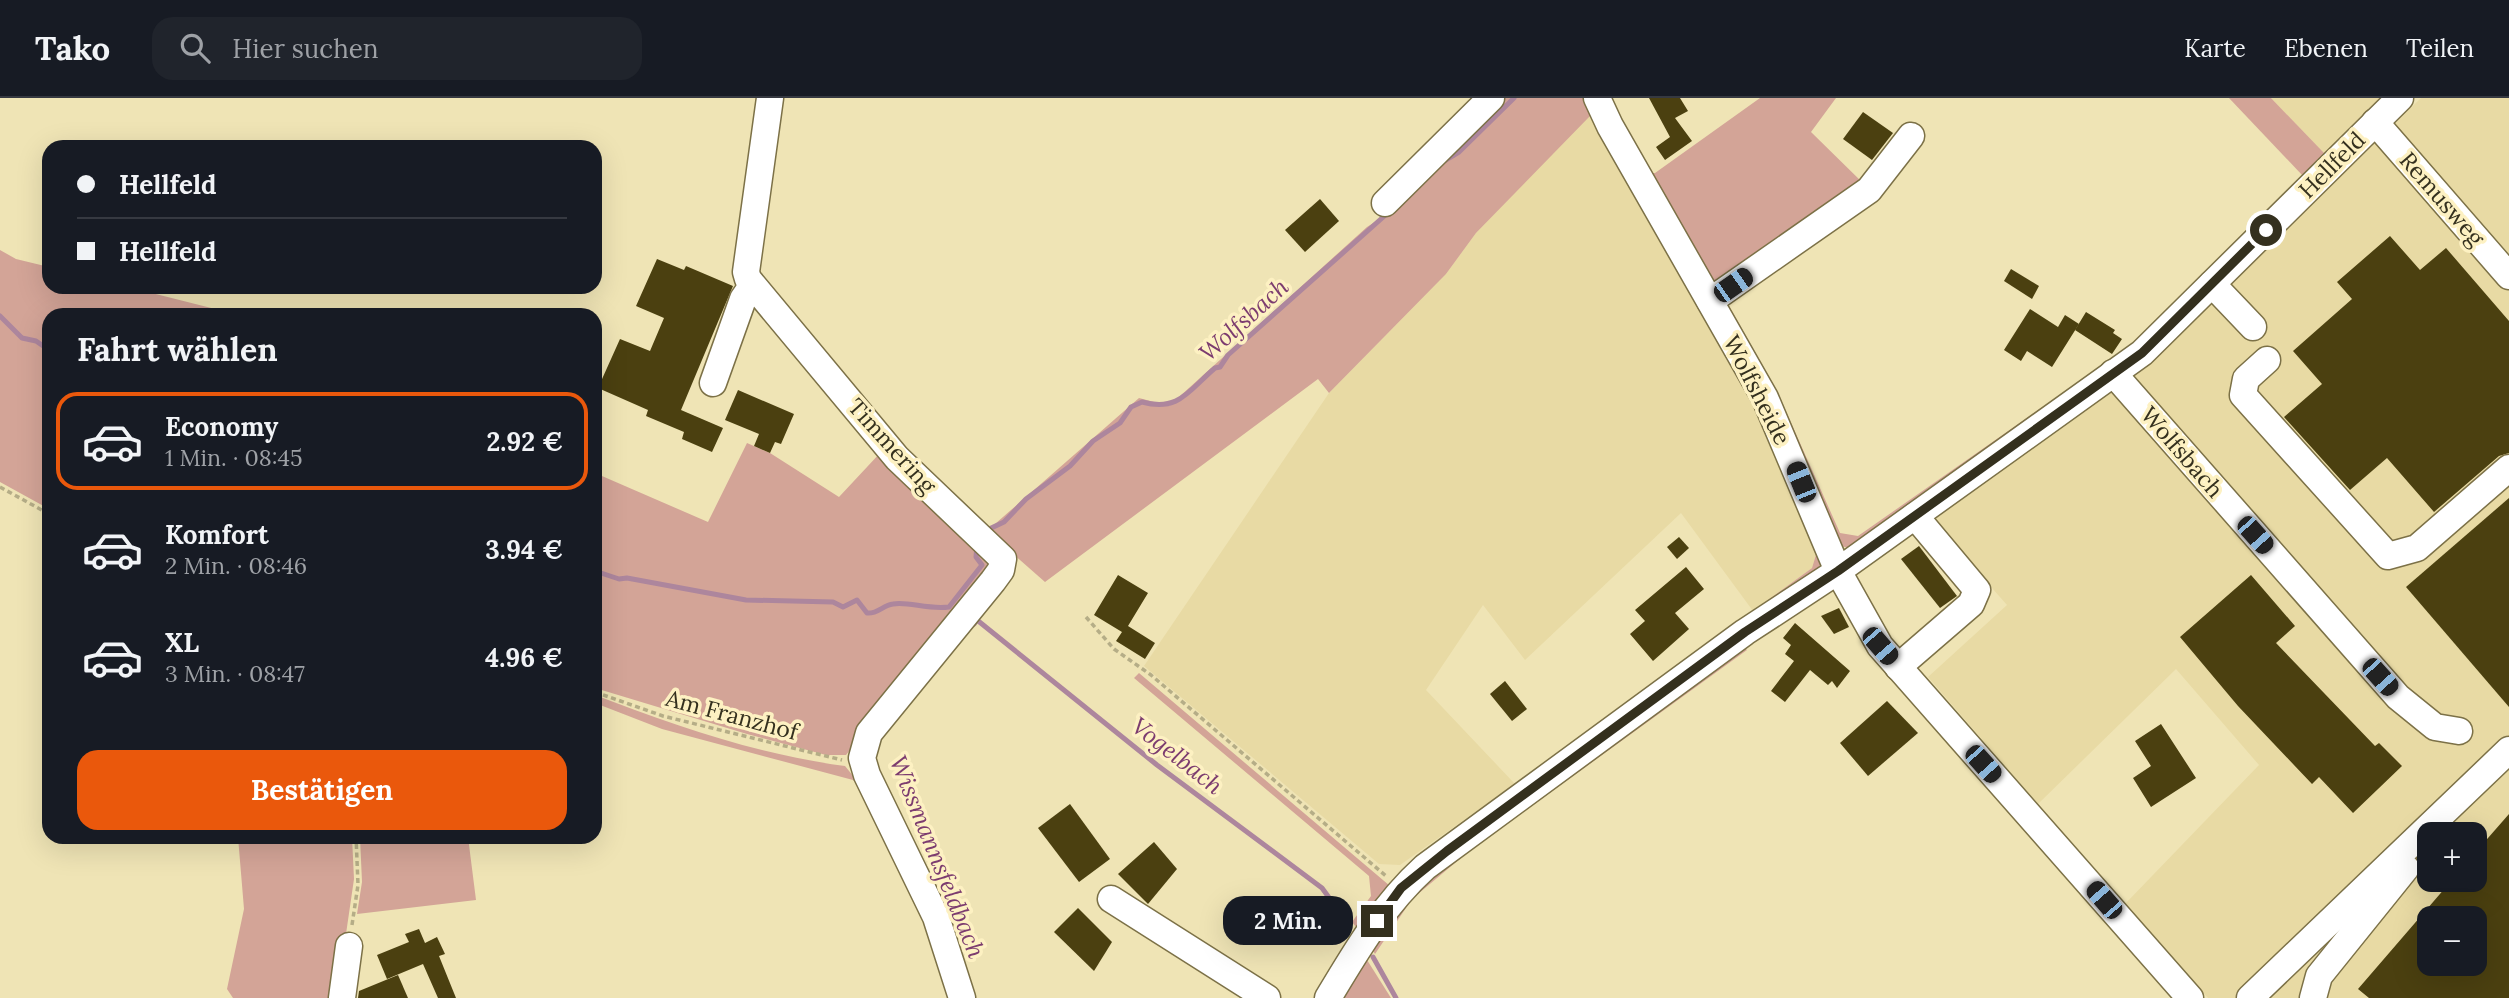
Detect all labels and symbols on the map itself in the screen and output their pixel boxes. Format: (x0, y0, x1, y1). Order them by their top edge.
street label: Hellfeld (2292, 125, 2371, 204)
street label: Remusweg (2394, 146, 2492, 253)
route start (2250, 214, 2282, 246)
car (1710, 264, 1757, 306)
water label: Wolfsbach (1192, 271, 1295, 368)
street label: Wolfsheide (1717, 330, 1797, 449)
street label: Timmering (842, 392, 943, 500)
street label: Wolfsbach (2135, 400, 2230, 503)
car (1784, 459, 1819, 505)
car (2234, 512, 2277, 558)
car (1859, 623, 1902, 669)
car (2359, 654, 2402, 700)
street label: Am Franzhof (662, 683, 804, 747)
water label: Vogelbach (1125, 710, 1230, 801)
car (1962, 741, 2005, 787)
water label: Wissmannsfeldbach (883, 751, 992, 963)
car (2083, 877, 2126, 923)
callout: 2 Min. (1223, 896, 1352, 946)
route end (1361, 905, 1393, 937)

